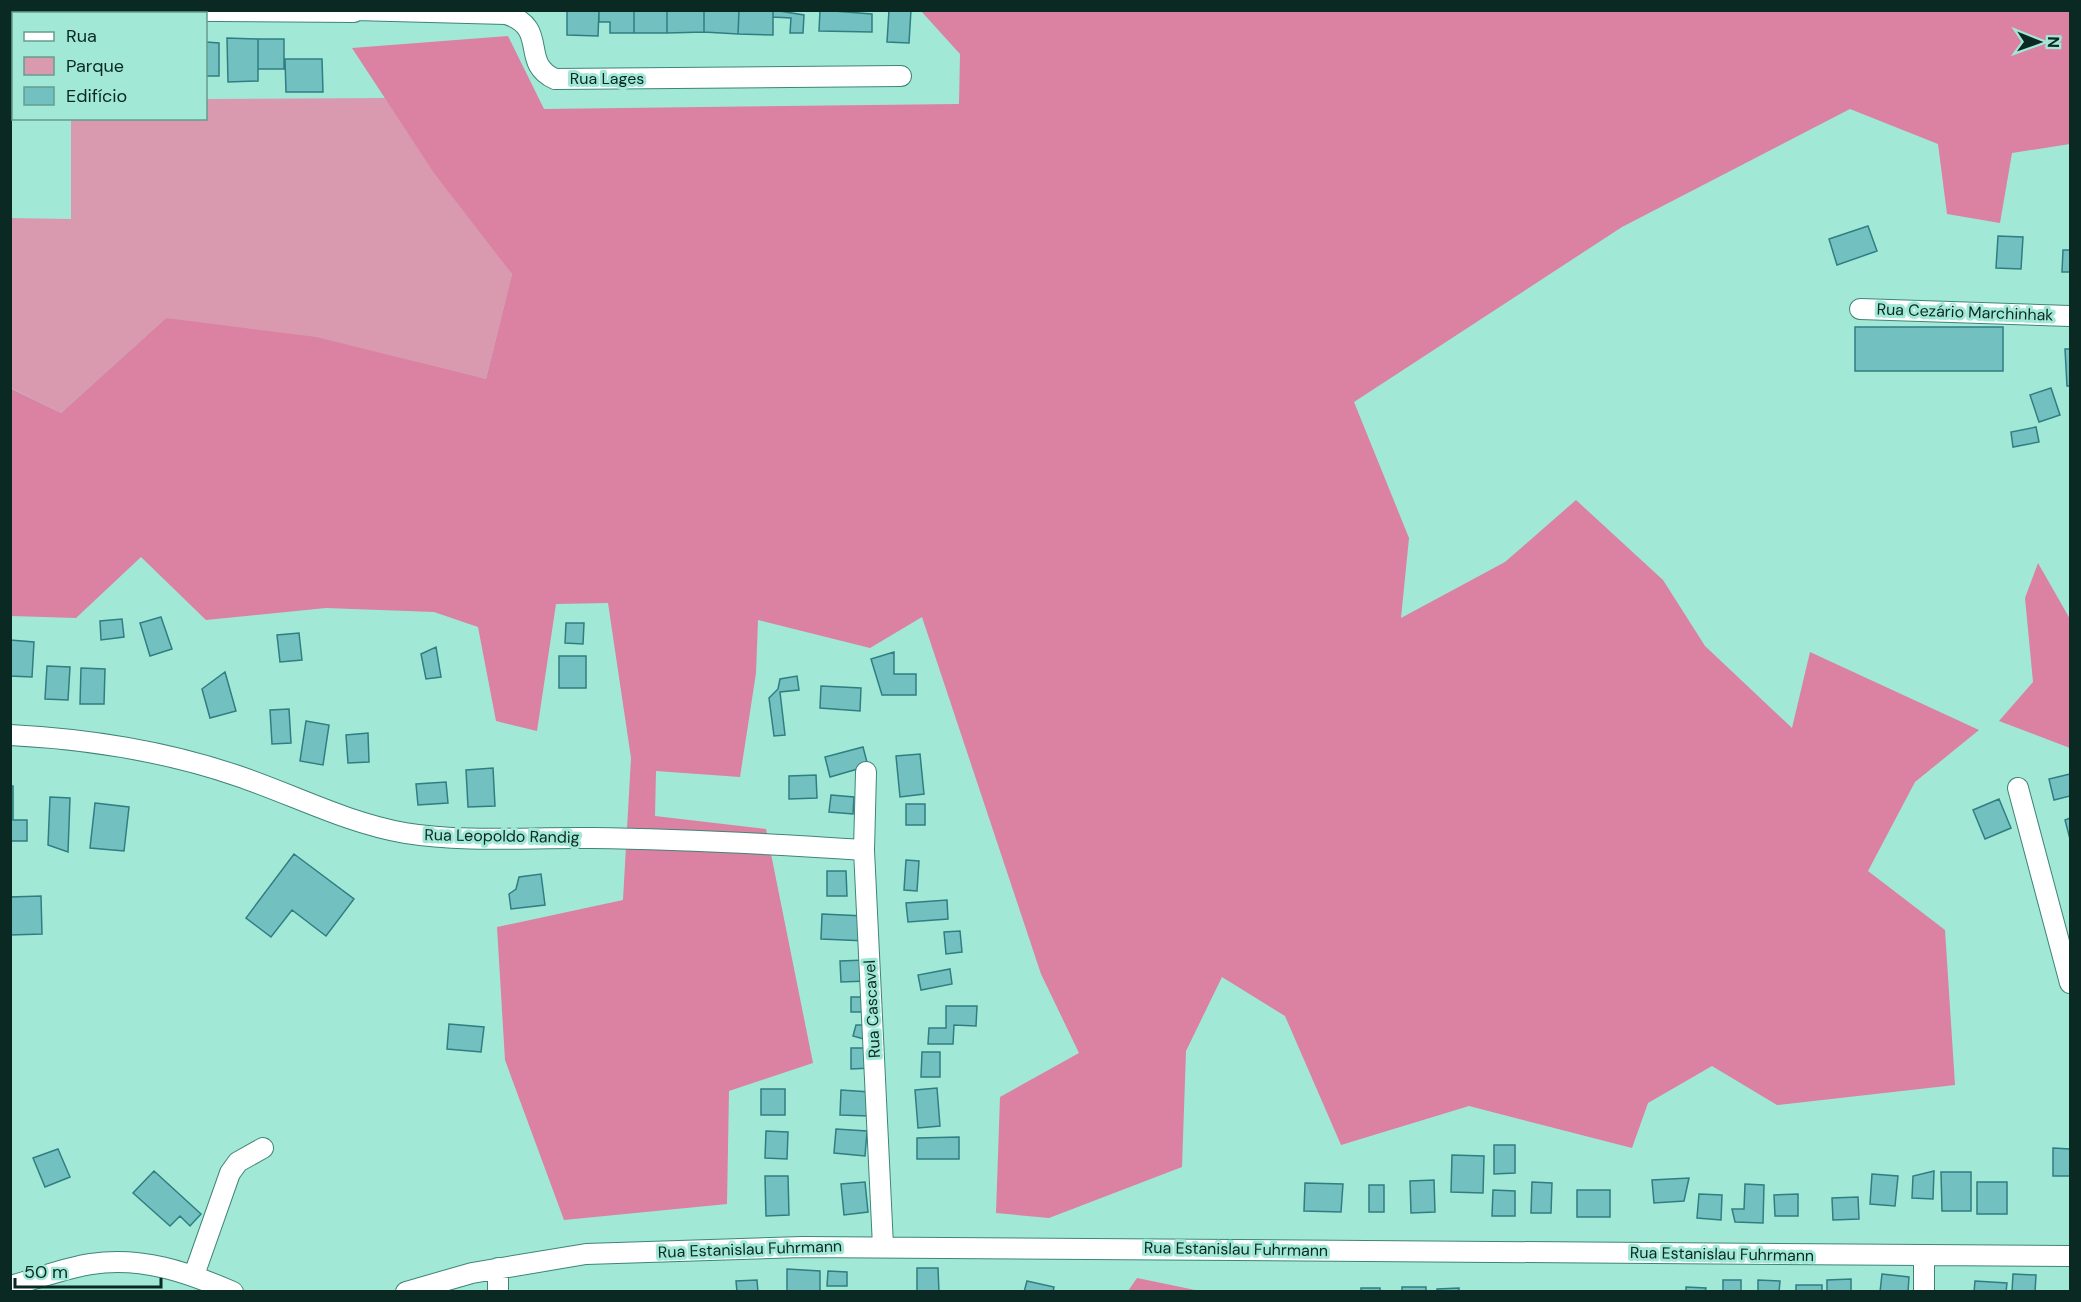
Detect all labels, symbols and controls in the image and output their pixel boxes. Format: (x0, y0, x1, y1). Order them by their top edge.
legend (12, 12, 207, 120)
north arrow (2009, 12, 2069, 72)
text: Rua (66, 24, 97, 48)
text: N (2043, 36, 2064, 48)
text: Parque (66, 54, 124, 78)
street label: Rua Lages (570, 68, 644, 89)
text: Edifício (66, 84, 127, 108)
street label: Rua Cezário Marchinhak (1876, 298, 2054, 326)
street label: Rua Leopoldo Randig (424, 824, 580, 848)
street label: Rua Cascavel (859, 959, 885, 1059)
street label: Rua Estanislau Fuhrmann (658, 1235, 842, 1263)
street label: Rua Estanislau Fuhrmann (1144, 1237, 1328, 1261)
street label: Rua Estanislau Fuhrmann (1630, 1242, 1814, 1266)
scale bar (15, 1251, 160, 1289)
text: 50 m (24, 1260, 68, 1284)

